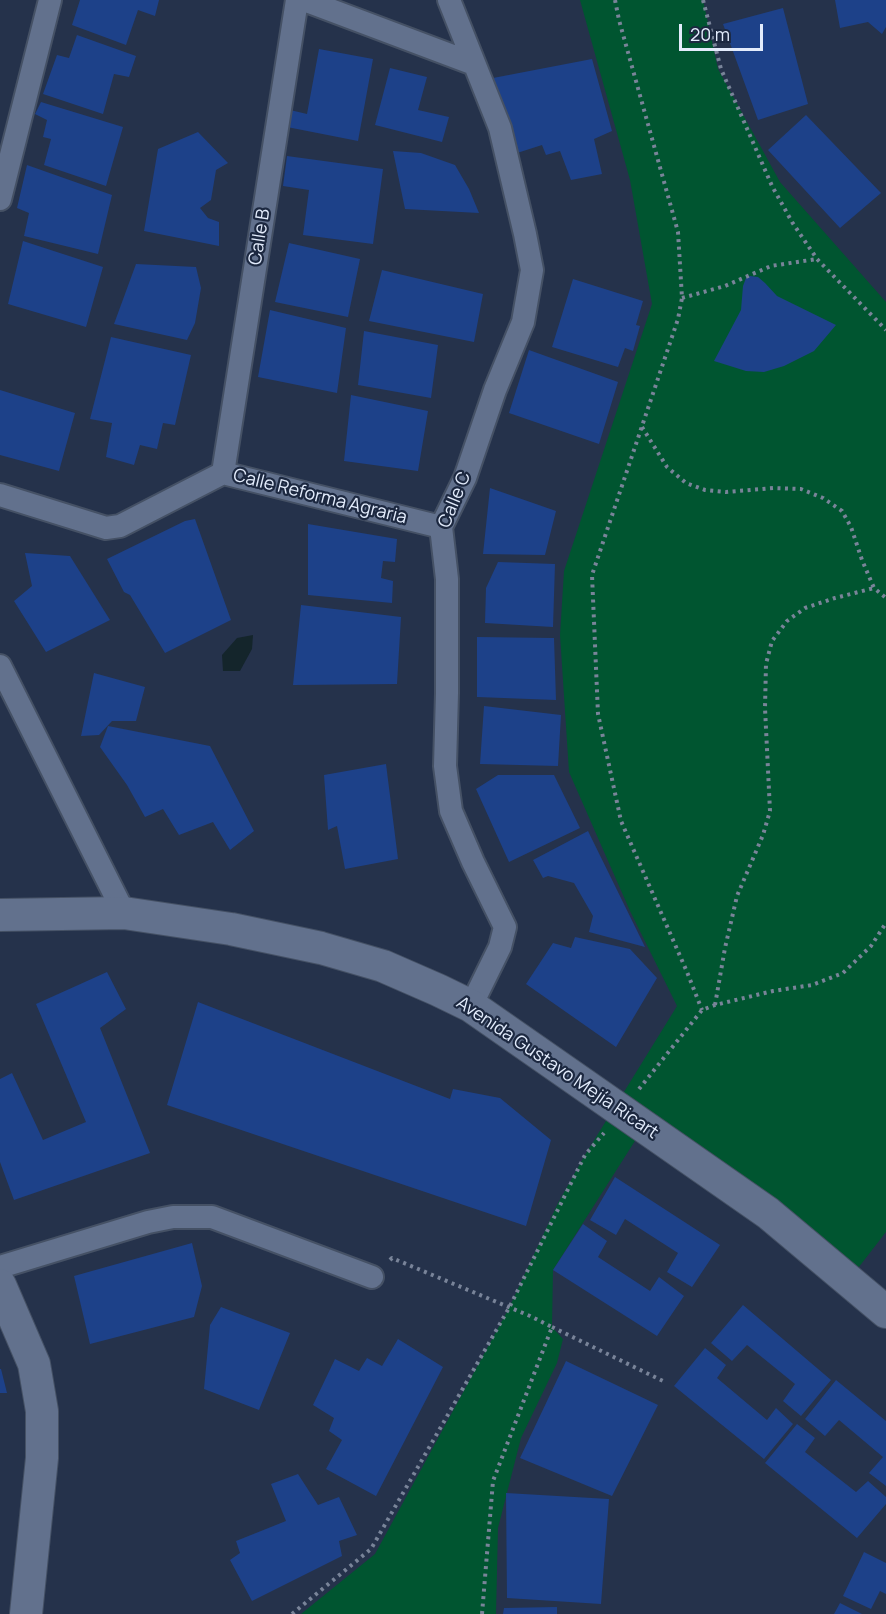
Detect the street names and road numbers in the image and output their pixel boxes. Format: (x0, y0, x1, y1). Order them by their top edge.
street label: Calle B (245, 207, 275, 267)
street label: Calle Reforma Agraria (231, 465, 409, 529)
street label: Calle C (434, 469, 476, 531)
street label: Avenida Gustavo Mejía Ricart (452, 992, 662, 1144)

